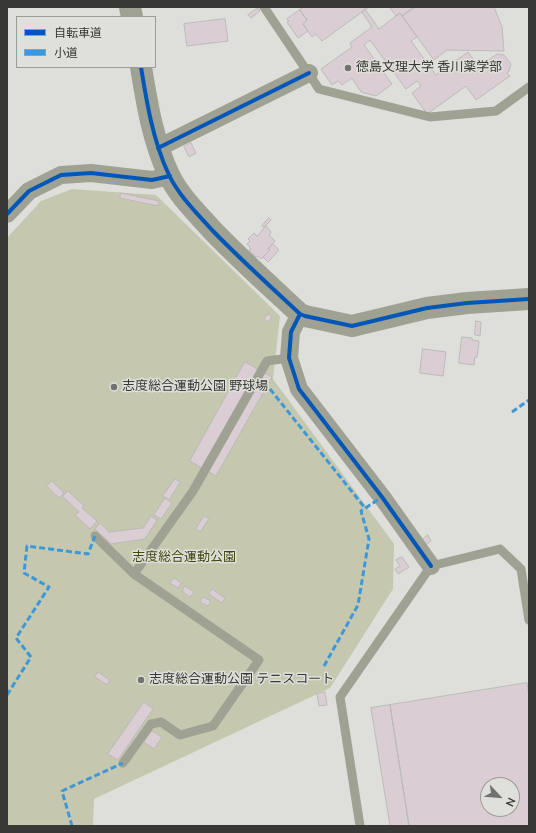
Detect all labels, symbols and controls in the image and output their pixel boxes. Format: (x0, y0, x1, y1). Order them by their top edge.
legend (16, 16, 156, 68)
text: 自転車道 (54, 25, 102, 41)
text: 小道 (54, 45, 78, 61)
place label: 徳島文理大学 香川薬学部 (356, 60, 502, 76)
marker: 徳島文理大学 香川薬学部 (343, 63, 353, 73)
place label: 志度総合運動公園 野球場 (122, 379, 268, 395)
marker: 志度総合運動公園 野球場 (109, 382, 119, 392)
park label: 志度総合運動公園 (132, 550, 236, 566)
place label: 志度総合運動公園 テニスコート (149, 672, 334, 688)
marker: 志度総合運動公園 テニスコート (136, 675, 146, 685)
north arrow (480, 777, 520, 817)
text: N (502, 795, 519, 809)

